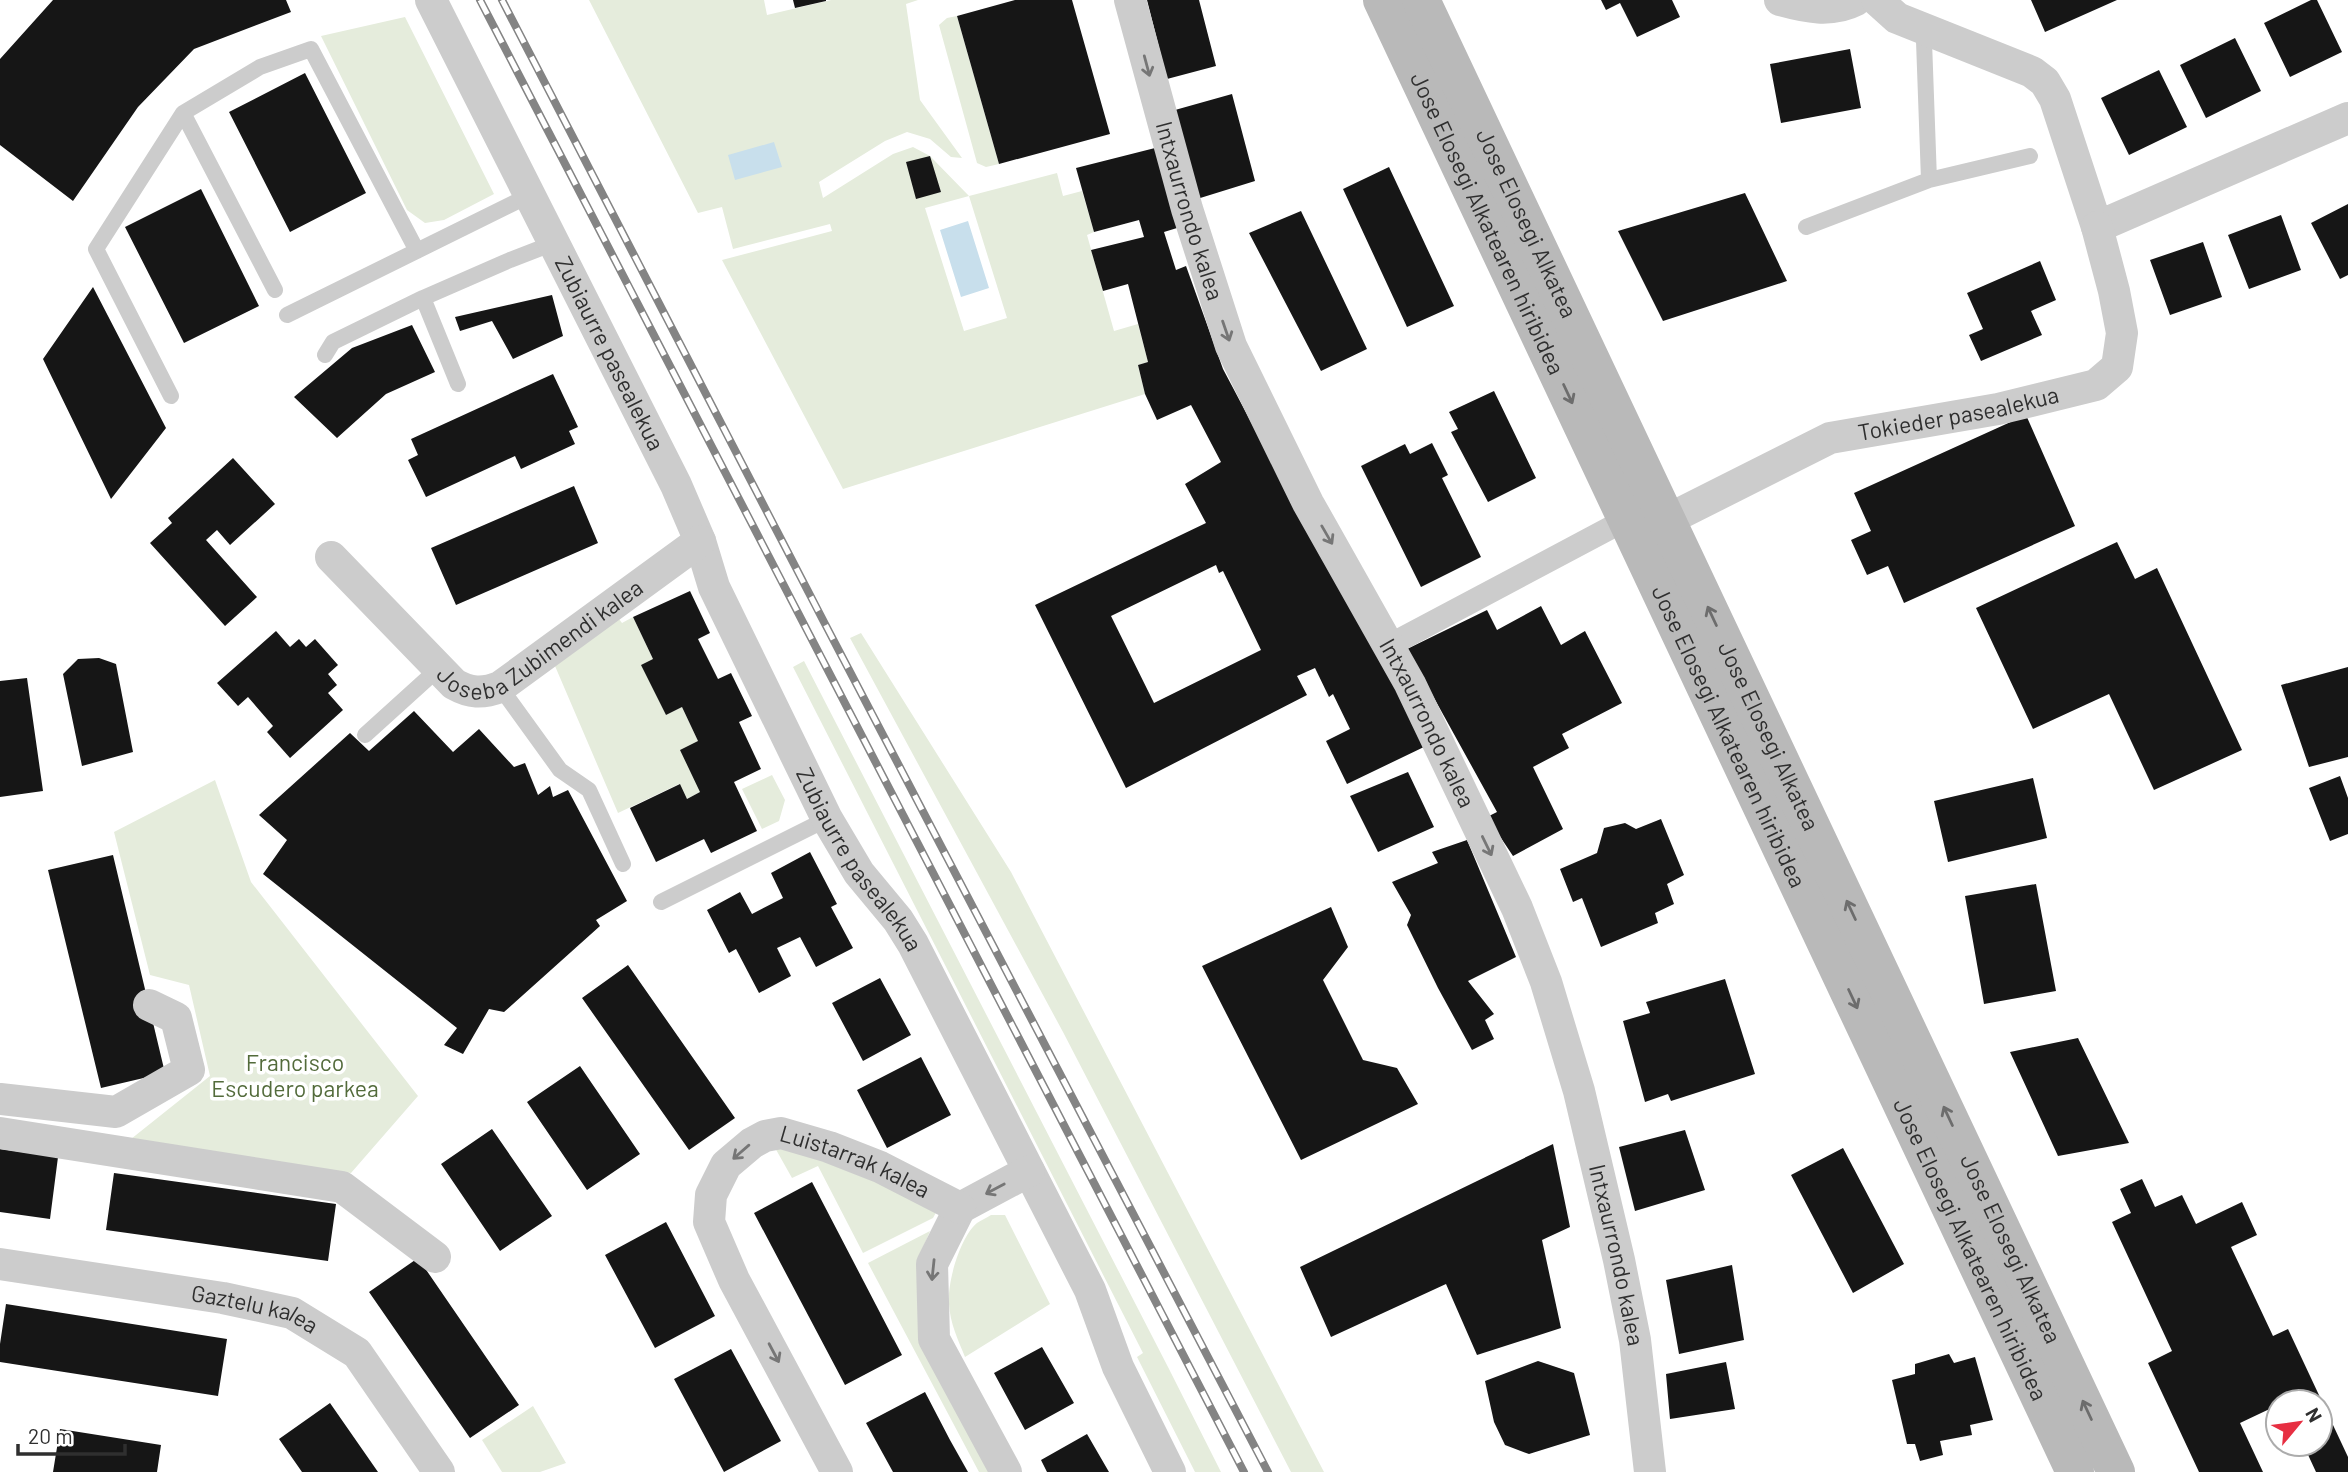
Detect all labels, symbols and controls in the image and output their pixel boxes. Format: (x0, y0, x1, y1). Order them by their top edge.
one-way arrow (1141, 54, 1154, 77)
street label: Jose Elosegi Alkatearen hiribidea (1405, 67, 1569, 379)
street label: Intxaurrondo kalea (1151, 118, 1230, 303)
street label: Jose Elosegi Alkatea (1471, 124, 1583, 322)
street label: Zubiaurre pasealekua (550, 251, 671, 455)
one-way arrow (1221, 319, 1233, 341)
street label: Tokieder pasealekua (1855, 380, 2061, 446)
one-way arrow (1561, 383, 1575, 404)
one-way arrow (1320, 524, 1334, 544)
street label: Joseba Zubimendi kalea (431, 573, 648, 705)
street label: Jose Elosegi Alkatearen hiribidea (1647, 580, 1811, 892)
one-way arrow (1705, 606, 1718, 627)
street label: Intxaurrondo kalea (1374, 633, 1482, 812)
street label: Jose Elosegi Alkatea (1713, 637, 1825, 835)
street label: Zubiaurre pasealekua (791, 763, 929, 955)
one-way arrow (1481, 835, 1494, 856)
one-way arrow (1844, 900, 1857, 921)
one-way arrow (1847, 988, 1860, 1009)
park label: Francisco Escudero parkea (211, 1048, 379, 1102)
street label: Jose Elosegi Alkatearen hiribidea (1888, 1093, 2052, 1405)
one-way arrow (1941, 1106, 1954, 1127)
street label: Luistarrak kalea (777, 1118, 935, 1203)
one-way arrow (733, 1144, 751, 1160)
street label: Jose Elosegi Alkatea (1955, 1150, 2067, 1348)
street label: Intxaurrondo kalea (1584, 1161, 1651, 1348)
one-way arrow (985, 1183, 1005, 1197)
one-way arrow (927, 1258, 940, 1281)
street label: Gaztelu kalea (189, 1278, 324, 1339)
one-way arrow (767, 1343, 781, 1363)
north arrow (2264, 1388, 2334, 1458)
one-way arrow (2080, 1400, 2093, 1421)
text: N (2301, 1403, 2327, 1426)
scale bar (18, 1412, 124, 1456)
text: 20 m (28, 1423, 73, 1448)

